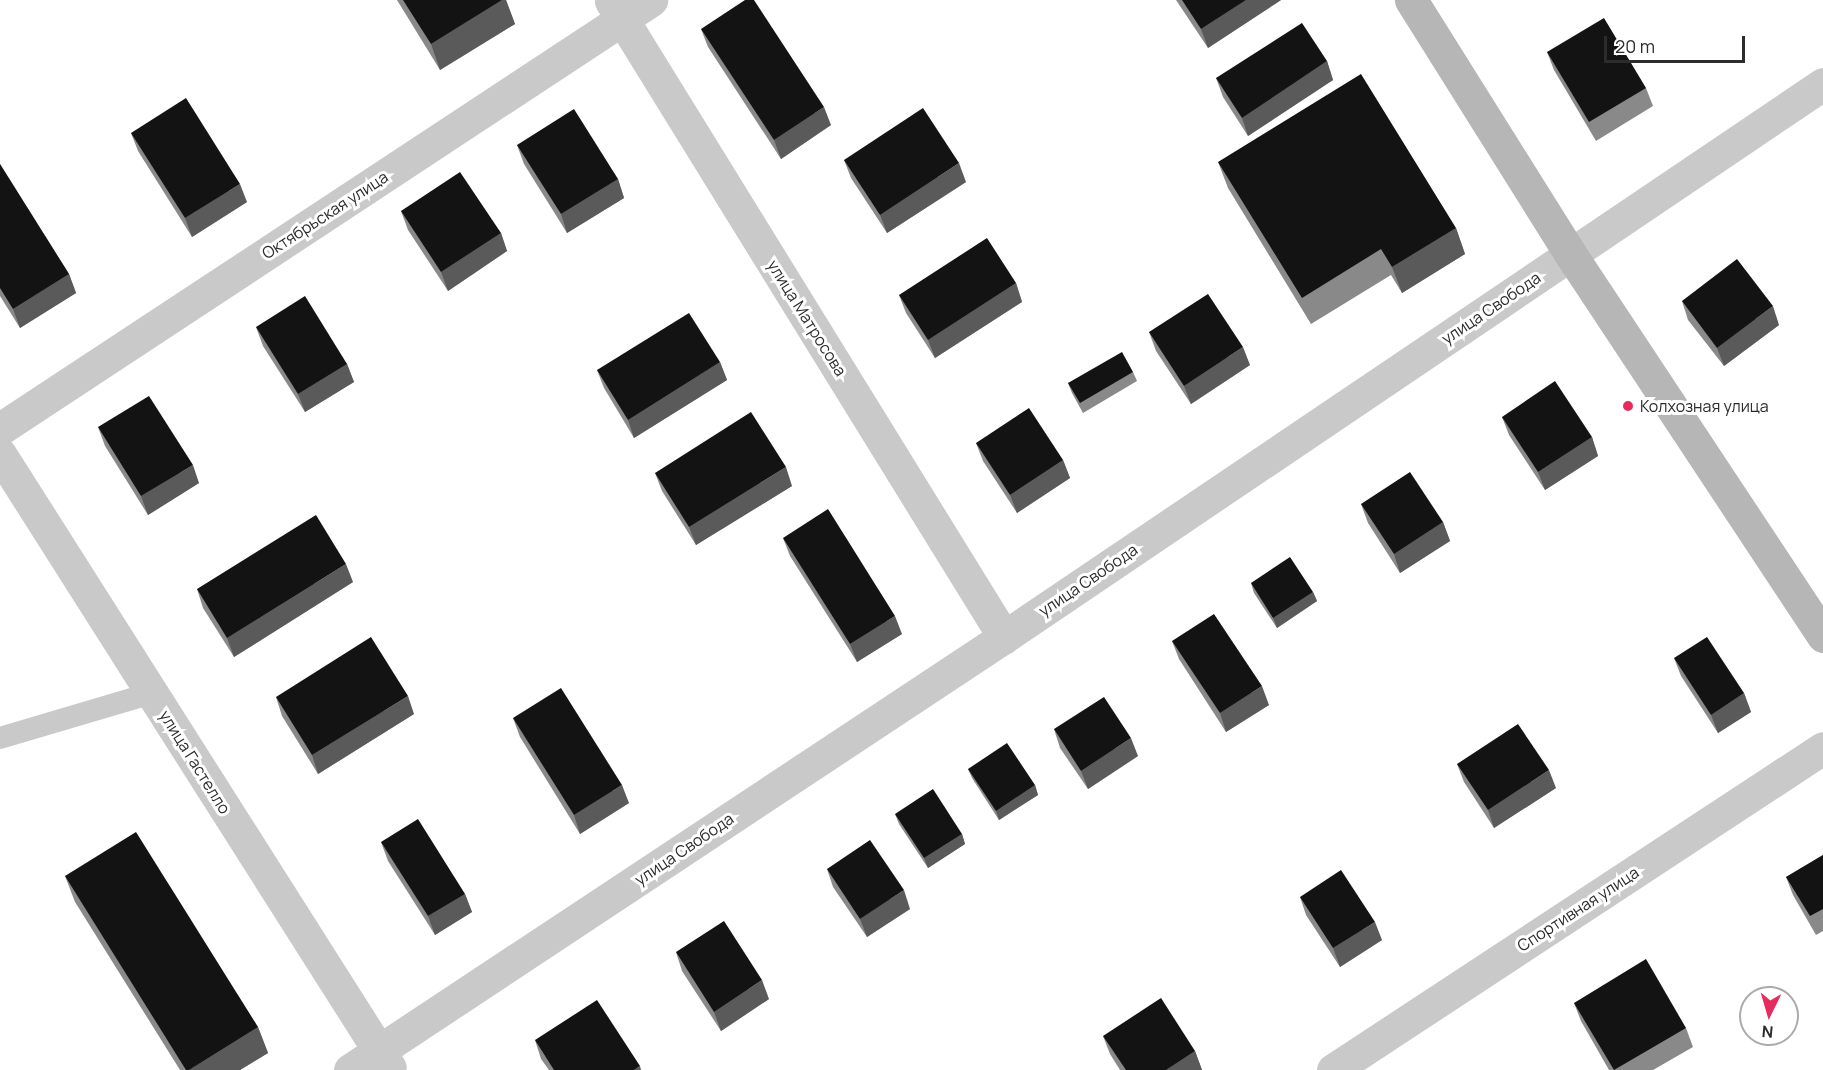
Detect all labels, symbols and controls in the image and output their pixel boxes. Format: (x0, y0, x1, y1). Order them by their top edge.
scale bar (1607, 24, 1748, 62)
text: 20 m (1615, 34, 1655, 58)
street label: Октябрьская улица (258, 167, 392, 263)
street label: улица Матросова (764, 256, 850, 380)
street label: улица Свобода (1438, 268, 1544, 348)
place label: Колхозная улица (1640, 396, 1769, 416)
marker: Колхозная улица (1621, 399, 1635, 413)
street label: улица Свобода (1035, 540, 1141, 620)
street label: улица Гастелло (155, 707, 235, 817)
street label: улица Свобода (631, 809, 737, 889)
street label: Спортивная улица (1514, 863, 1642, 955)
north arrow (1739, 986, 1799, 1046)
text: N (1761, 1020, 1774, 1043)

